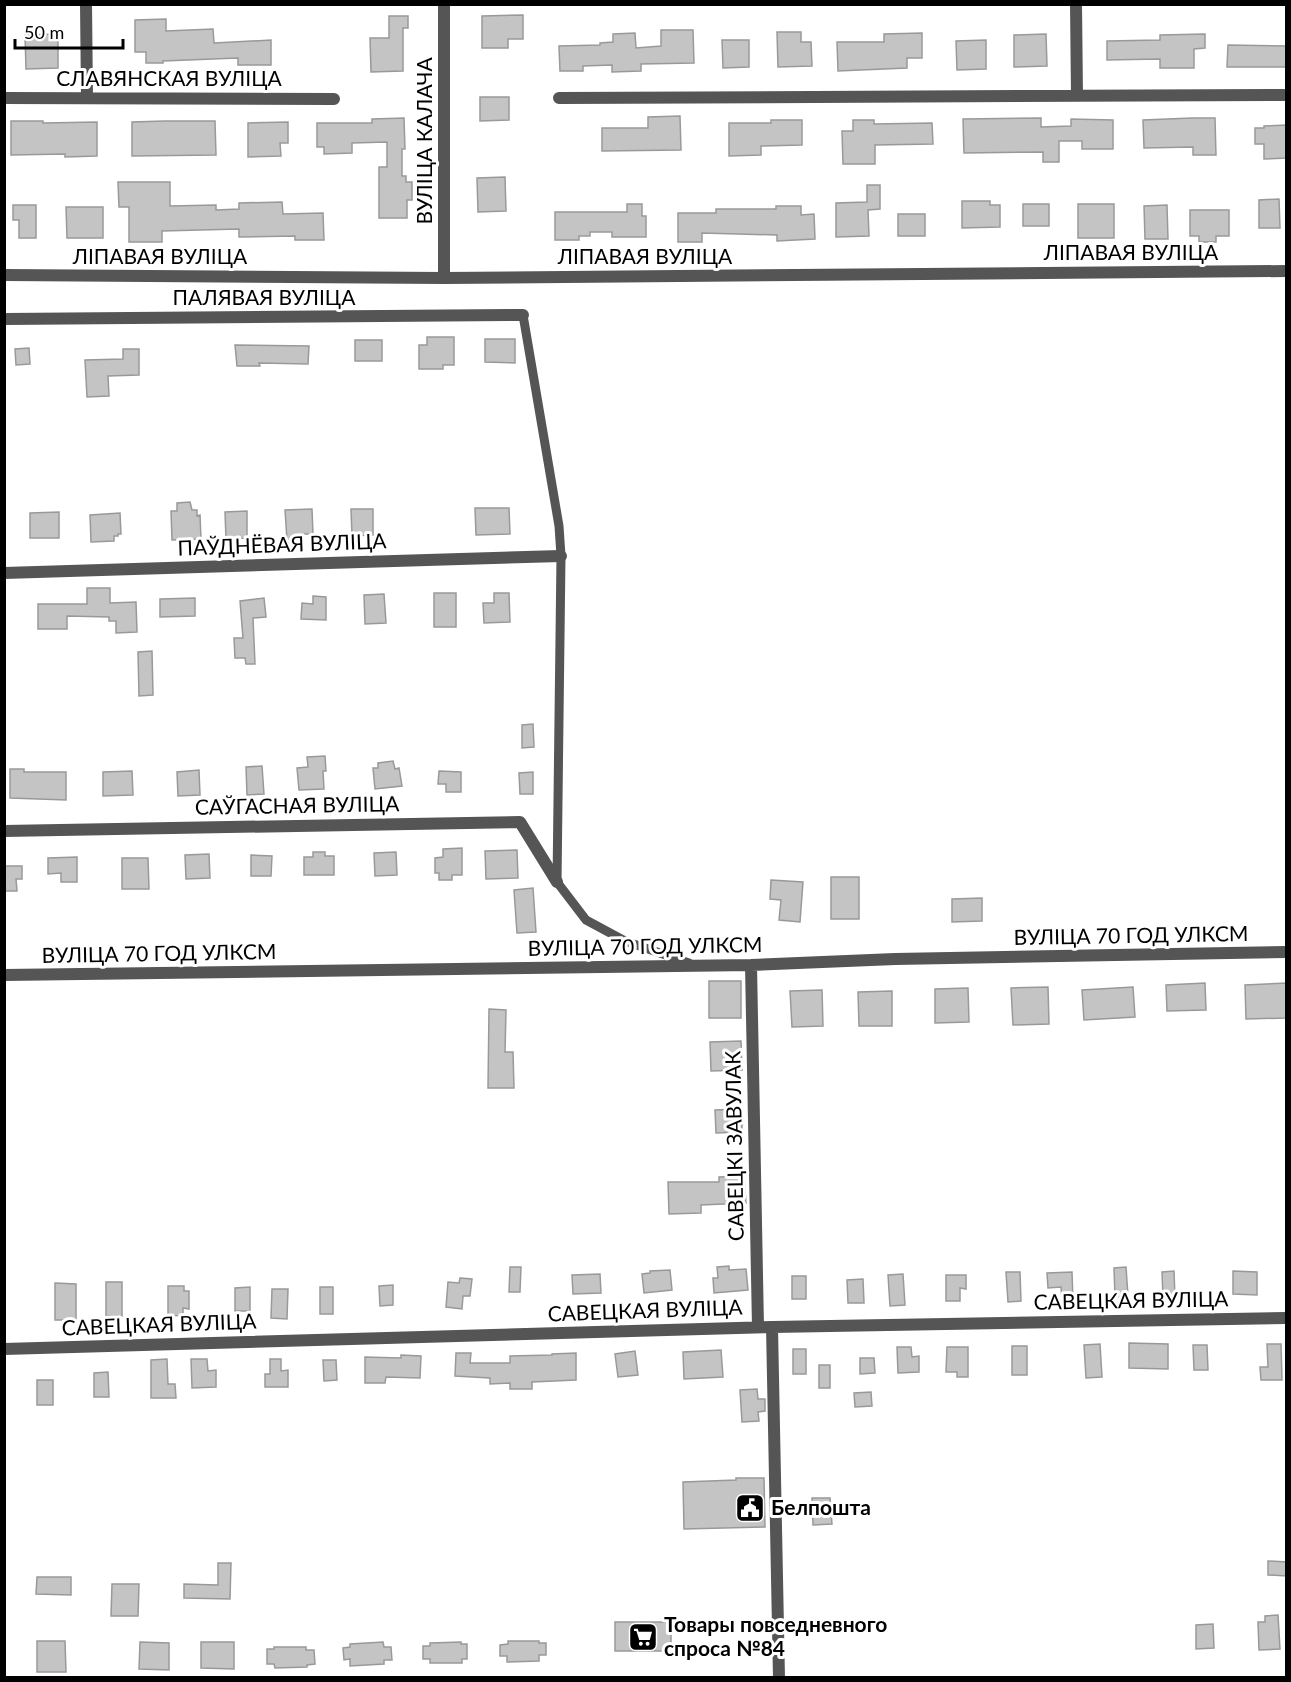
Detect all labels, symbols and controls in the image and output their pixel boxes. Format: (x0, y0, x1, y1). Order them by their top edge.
scale bar (15, 12, 123, 50)
text: 50 m (24, 21, 64, 43)
street label: ВУЛІЦА КАЛАЧА (411, 57, 436, 225)
street label: СЛАВЯНСКАЯ ВУЛІЦА (56, 65, 283, 90)
street label: ЛІПАВАЯ ВУЛІЦА (1043, 239, 1219, 264)
street label: ЛІПАВАЯ ВУЛІЦА (72, 243, 248, 268)
street label: ЛІПАВАЯ ВУЛІЦА (557, 243, 733, 268)
street label: ПАЛЯВАЯ ВУЛІЦА (173, 284, 356, 309)
street label: ПАЎДНЁВАЯ ВУЛІЦА (177, 527, 388, 560)
street label: САЎГАСНАЯ ВУЛІЦА (195, 790, 400, 819)
street label: ВУЛІЦА 70 ГОД УЛКСМ (1013, 920, 1249, 949)
street label: ВУЛІЦА 70 ГОД УЛКСМ (527, 931, 763, 960)
street label: ВУЛІЦА 70 ГОД УЛКСМ (41, 938, 277, 967)
street label: САВЕЦКІ ЗАВУЛАК (719, 1051, 748, 1241)
street label: САВЕЦКАЯ ВУЛІЦА (1033, 1285, 1229, 1314)
street label: САВЕЦКАЯ ВУЛІЦА (547, 1294, 744, 1325)
street label: САВЕЦКАЯ ВУЛІЦА (61, 1308, 258, 1339)
public building icon: Белпошта (734, 1492, 766, 1524)
place label: Белпошта (771, 1494, 871, 1519)
place label: Товары повседневного спроса №84 (664, 1611, 887, 1660)
supermarket icon: Товары повседневного спроса №84 (627, 1621, 659, 1653)

